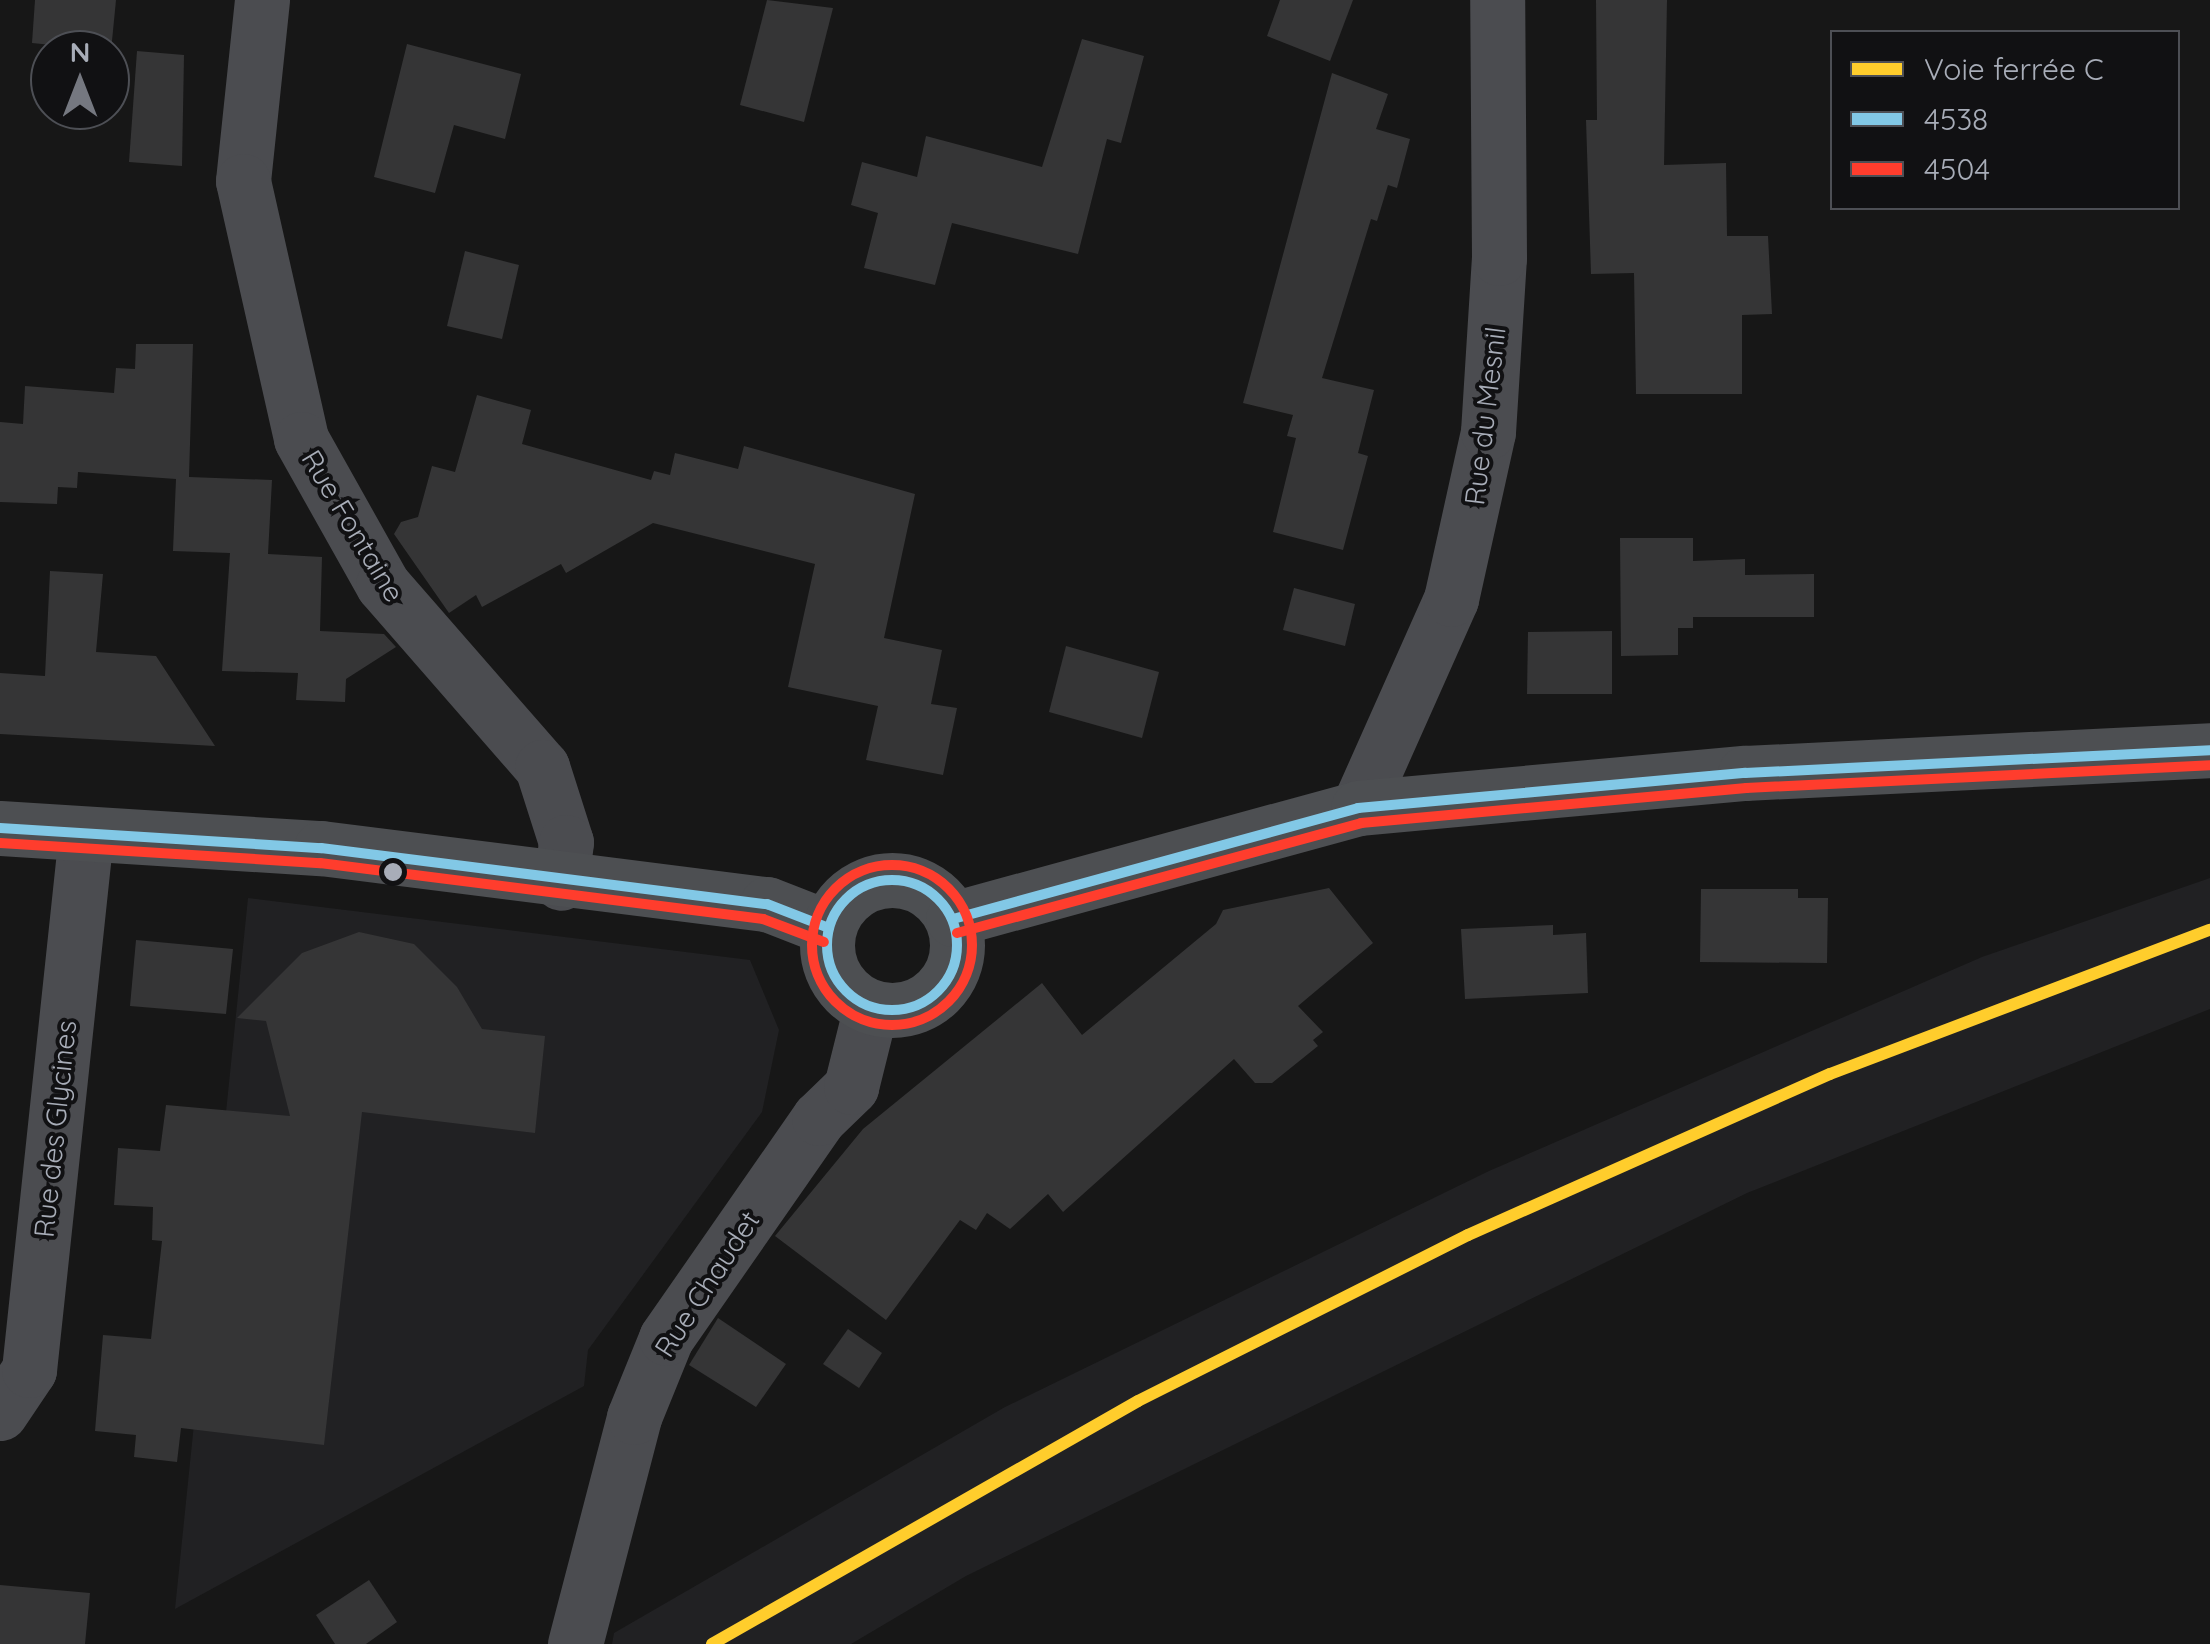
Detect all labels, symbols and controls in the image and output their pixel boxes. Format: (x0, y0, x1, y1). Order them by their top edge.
north arrow (30, 30, 130, 130)
legend (1830, 30, 2180, 210)
text: N (70, 34, 90, 69)
text: Voie ferrée C (1924, 50, 2104, 88)
text: 4538 (1924, 100, 1988, 138)
text: 4504 (1924, 150, 1990, 188)
street label: Rue du Mesnil (1457, 325, 1513, 507)
street label: Rue Fontaine (295, 444, 411, 608)
unlabelled marker (383, 862, 403, 882)
street label: Rue des Glycines (27, 1019, 83, 1239)
street label: Rue Chaudet (647, 1205, 767, 1363)

